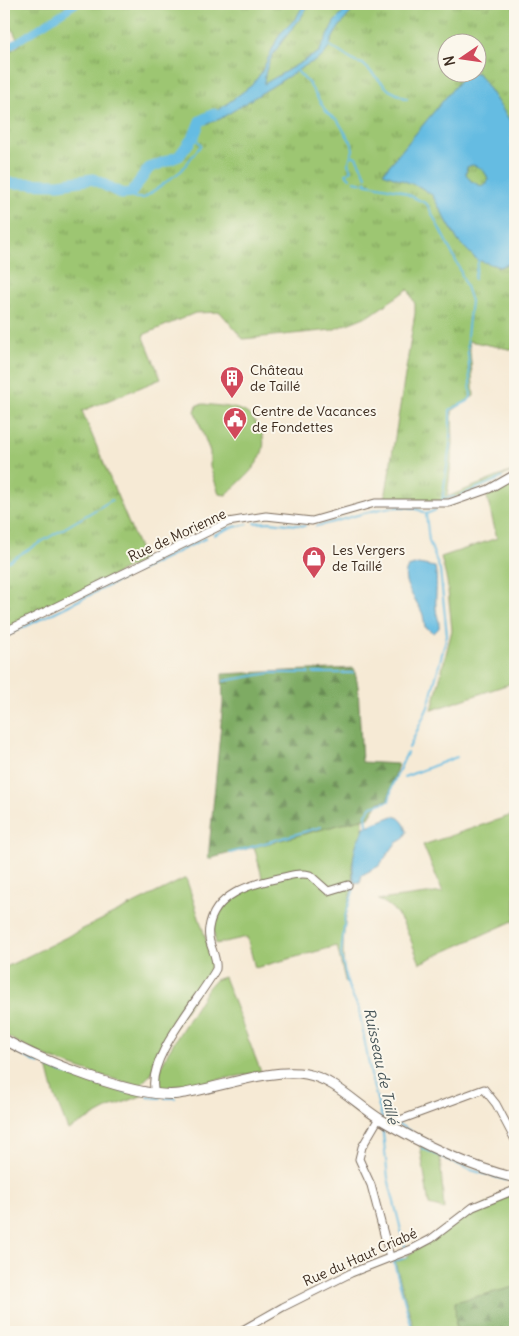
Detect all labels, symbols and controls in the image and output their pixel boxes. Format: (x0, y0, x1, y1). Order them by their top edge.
north arrow (436, 32, 486, 82)
text: N (439, 54, 459, 68)
place label: Château de Taillé (250, 361, 304, 395)
building icon: Château de Taillé (219, 365, 245, 399)
place label: Centre de Vacances de Fondettes (252, 402, 376, 436)
public building icon: Centre de Vacances de Fondettes (222, 406, 248, 440)
street label: Rue de Morienne (125, 504, 229, 566)
place label: Les Vergers de Taillé (332, 541, 405, 575)
shop icon: Les Vergers de Taillé (301, 545, 327, 579)
water label: Ruisseau de Taillé (360, 1006, 403, 1127)
street label: Rue du Haut Criabé (300, 1224, 420, 1290)

